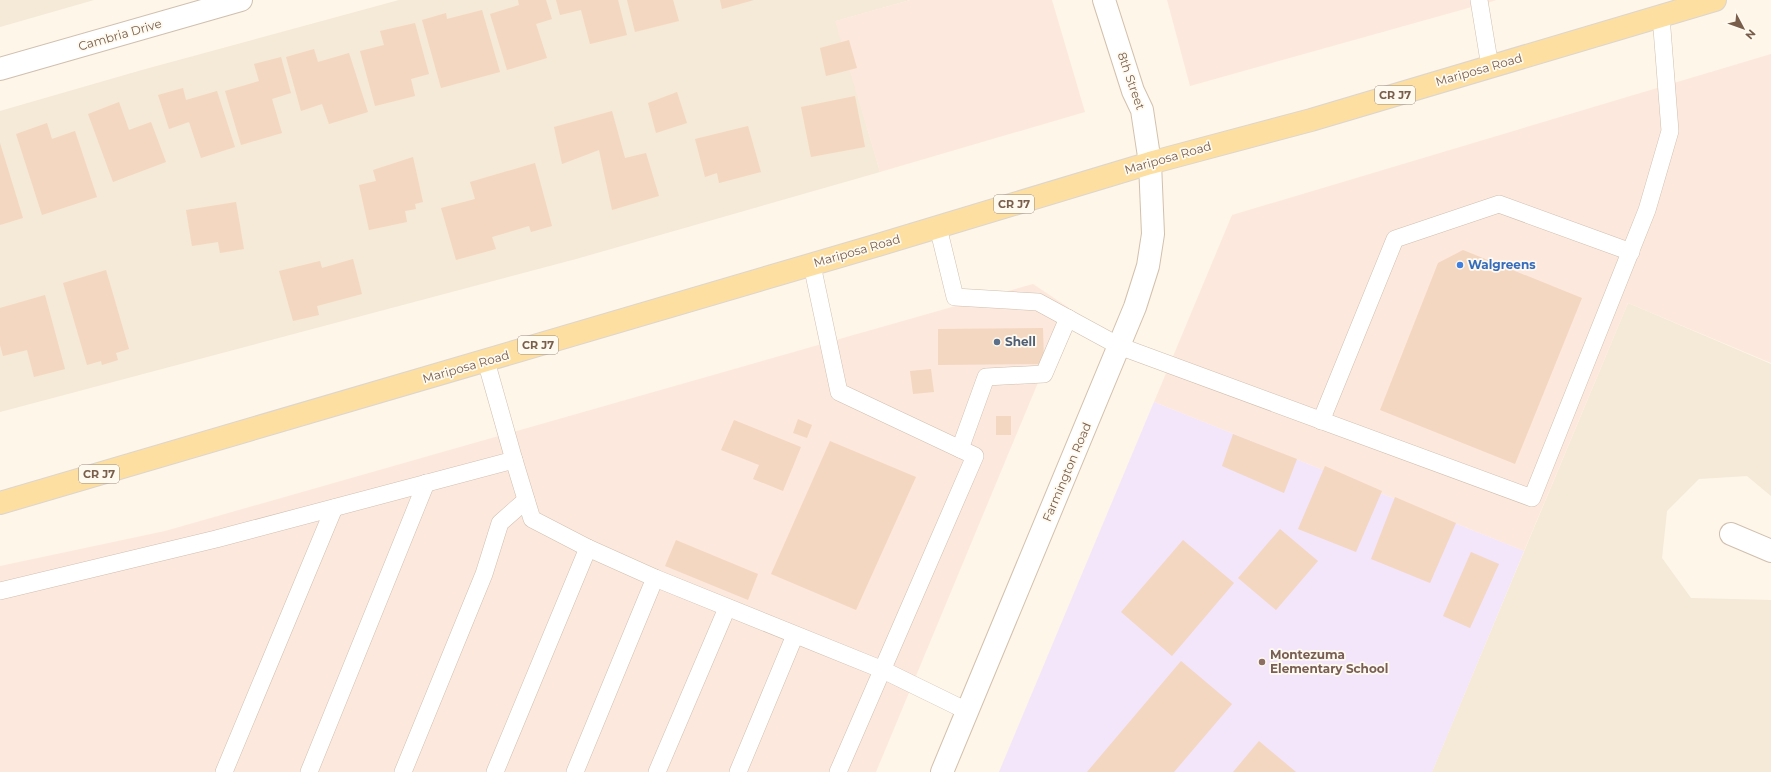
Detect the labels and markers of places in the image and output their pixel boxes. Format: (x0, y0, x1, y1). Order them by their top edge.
place label: Walgreens (1468, 257, 1536, 272)
marker: Walgreens (1455, 260, 1465, 270)
place label: Shell (1005, 334, 1036, 349)
marker: Shell (992, 337, 1002, 347)
place label: Montezuma Elementary School (1270, 647, 1388, 676)
marker: Montezuma Elementary School (1257, 657, 1267, 667)

